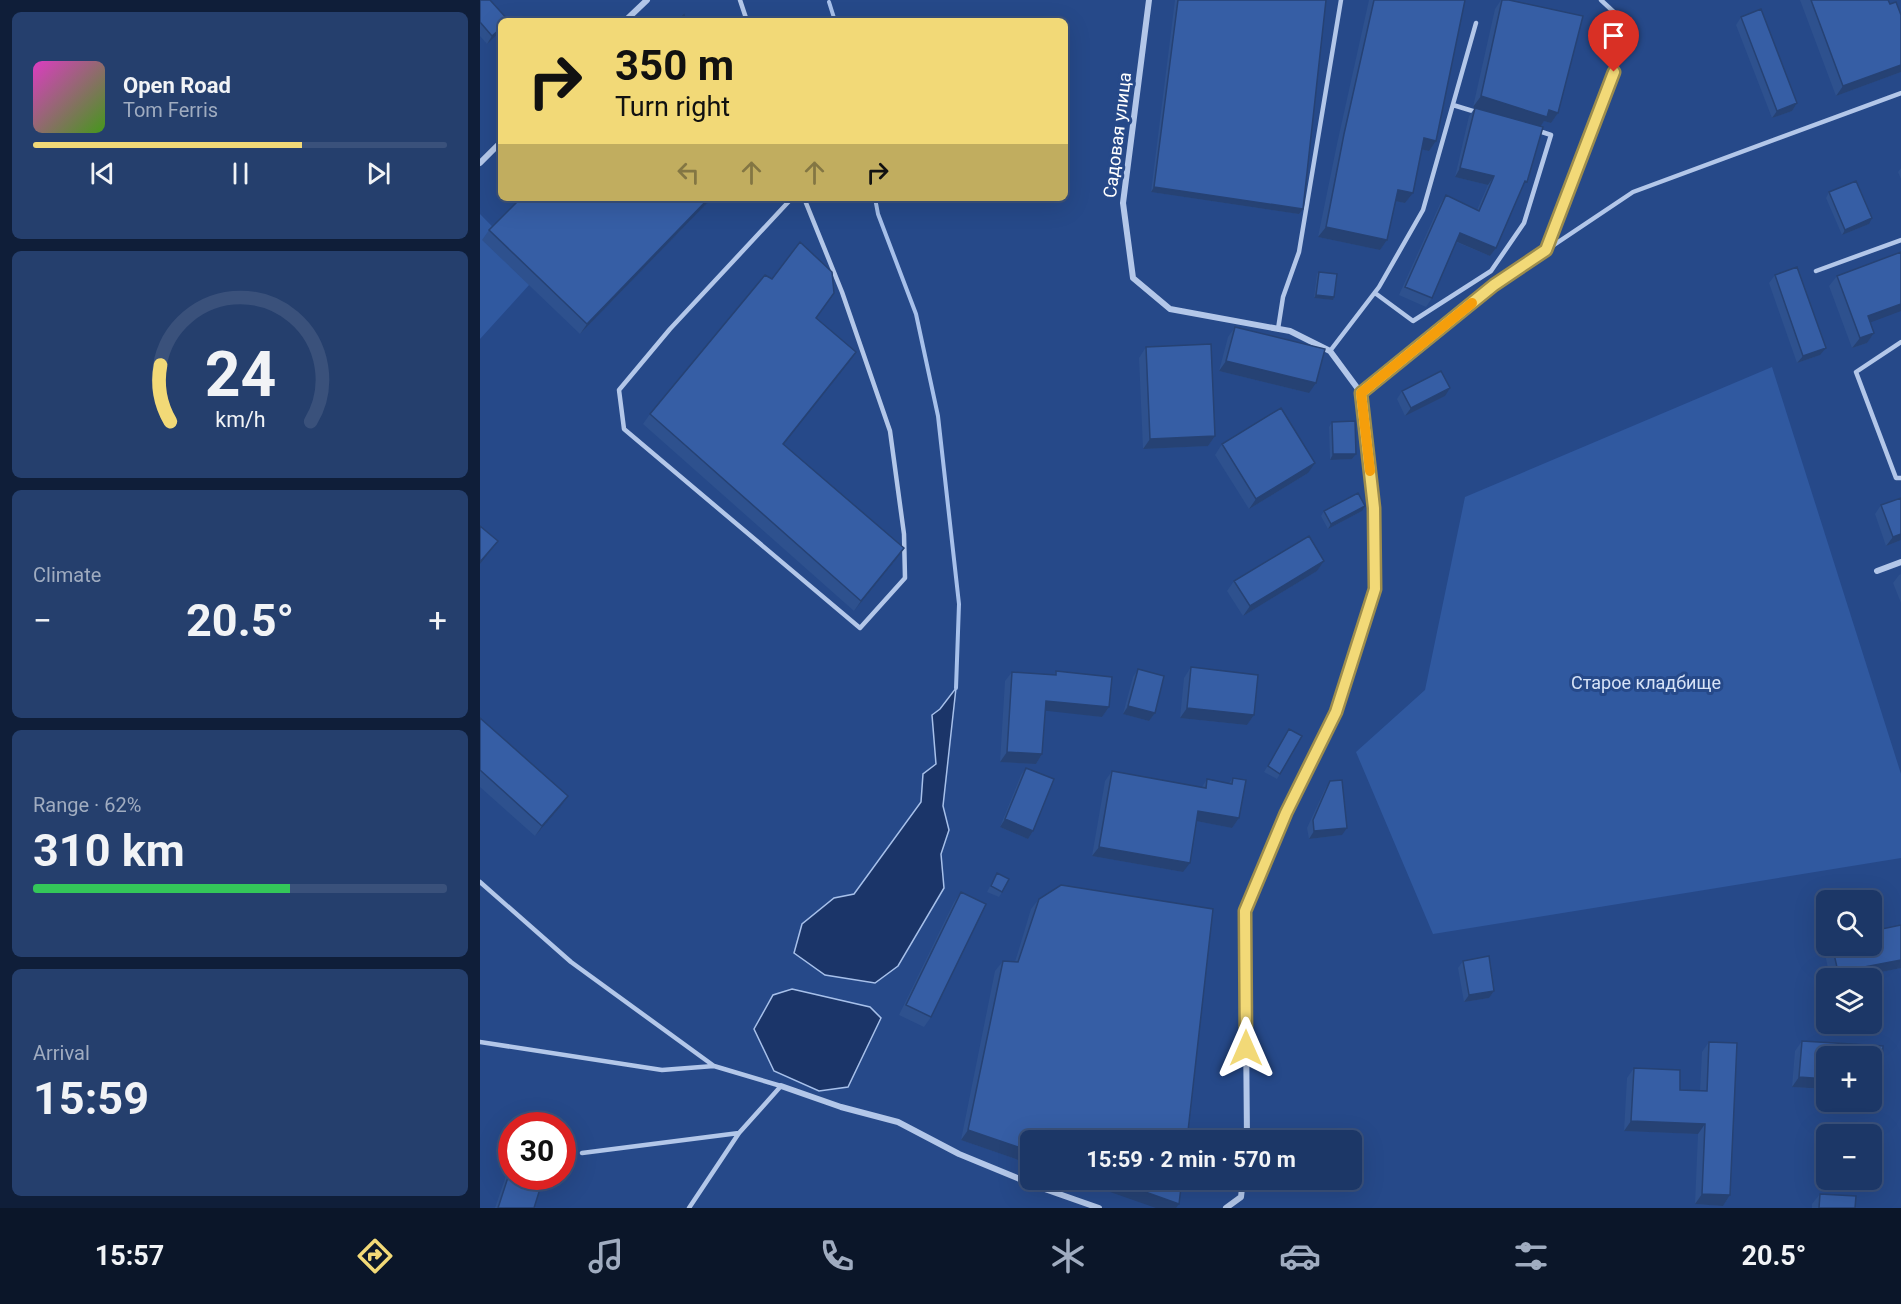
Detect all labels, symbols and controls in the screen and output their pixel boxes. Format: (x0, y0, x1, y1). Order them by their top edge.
pin (1588, 10, 1639, 72)
icon: arrive (1597, 19, 1630, 52)
text: 350 m (615, 41, 734, 90)
icon: right (516, 42, 594, 120)
street label: Садовая улица (1099, 71, 1135, 199)
text: Open Road (123, 73, 231, 98)
text: Turn right (615, 91, 730, 123)
text: Tom Ferris (123, 98, 218, 122)
icon: left (672, 156, 705, 189)
icon: ahead (735, 156, 768, 189)
icon: ahead (798, 156, 831, 189)
icon: right (861, 156, 894, 189)
icon: previous (86, 157, 119, 190)
icon: pause (224, 157, 257, 190)
icon: next (362, 157, 395, 190)
text: 24 (204, 338, 276, 411)
text: km/h (215, 407, 265, 432)
text: Climate (33, 563, 101, 587)
text: 20.5° (186, 594, 294, 647)
text: − (33, 601, 52, 640)
text: + (428, 601, 447, 640)
park label: Старое кладбище (1571, 672, 1721, 693)
text: Range · 62% (33, 793, 141, 817)
text: 310 km (33, 824, 185, 877)
map controls (1816, 890, 1882, 1190)
button: search (1816, 890, 1882, 956)
button: layers (1816, 968, 1882, 1034)
position arrow (1214, 1016, 1278, 1080)
text: Arrival (33, 1041, 90, 1065)
button: + (1816, 1046, 1882, 1112)
text: 15:59 (33, 1072, 149, 1125)
speed limit sign: 30 (498, 1112, 576, 1190)
button: − (1816, 1124, 1882, 1190)
text: 15:59 · 2 min · 570 m (1086, 1147, 1296, 1172)
icon: directions (354, 1235, 396, 1277)
icon: music (585, 1235, 627, 1277)
icon: phone (816, 1235, 858, 1277)
icon: climate (1047, 1235, 1089, 1277)
icon: car (1279, 1235, 1321, 1277)
icon: filters (1510, 1235, 1552, 1277)
text: 15:57 (95, 1240, 164, 1272)
text: 20.5° (1741, 1240, 1806, 1272)

